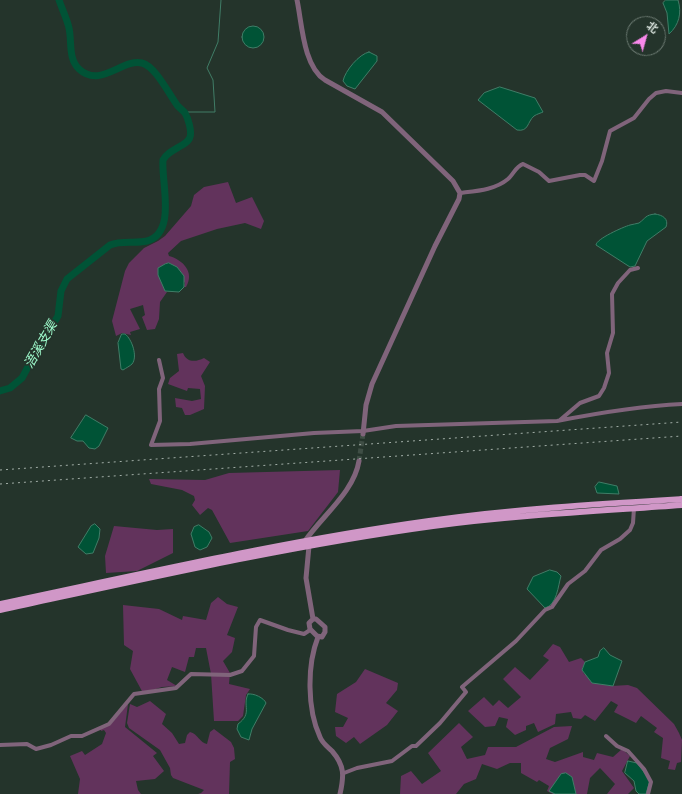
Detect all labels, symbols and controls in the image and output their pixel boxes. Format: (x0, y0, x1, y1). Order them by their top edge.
north arrow (626, 16, 666, 56)
text: 北 (644, 18, 661, 36)
water label: 浯溪支渠 (21, 319, 61, 371)

